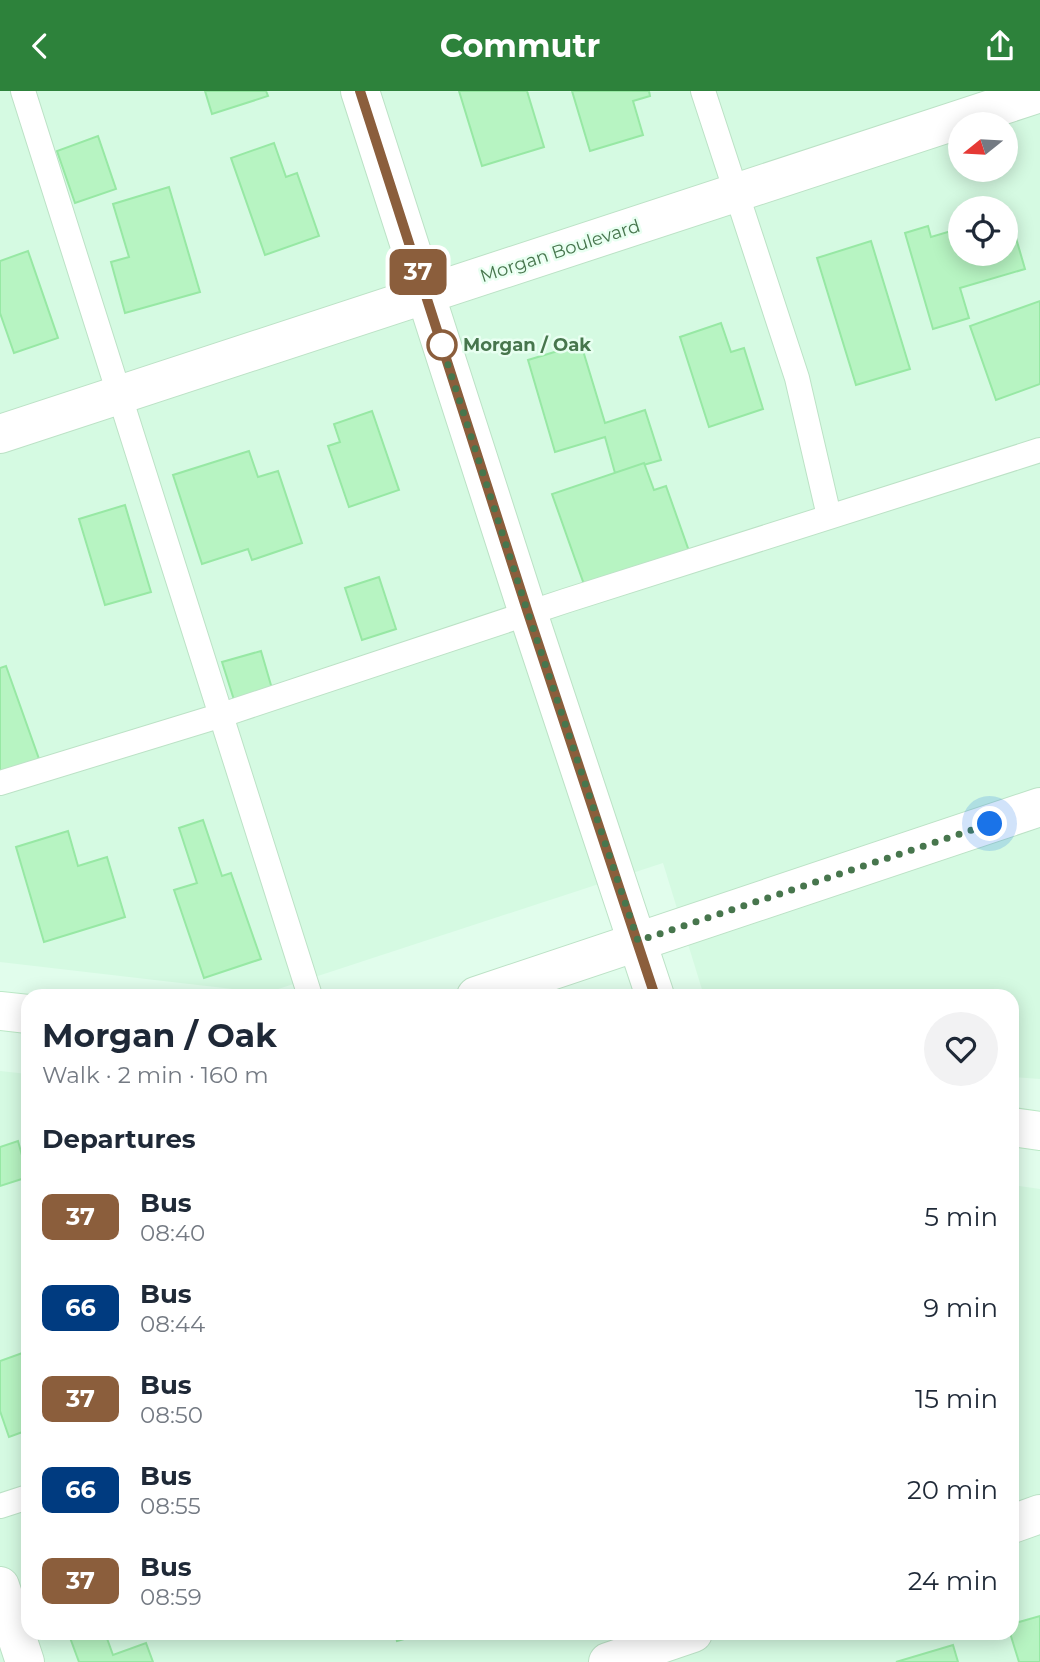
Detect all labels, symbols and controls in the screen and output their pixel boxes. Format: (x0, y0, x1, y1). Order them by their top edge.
text: Commutr (440, 26, 600, 65)
icon: back (21, 27, 59, 65)
icon: share (981, 27, 1019, 65)
north arrow (948, 112, 1018, 182)
map controls (948, 112, 1018, 266)
button: locate (948, 196, 1018, 266)
street label: Morgan Boulevard (477, 215, 643, 287)
line badge: 37 (386, 249, 450, 295)
text: 37 (404, 257, 432, 286)
marker: Morgan / Oak (427, 330, 457, 360)
place label: Morgan / Oak (463, 334, 591, 356)
your location (972, 806, 1007, 841)
button: heart (924, 1012, 998, 1086)
text: Morgan / Oak (42, 1015, 277, 1055)
text: Walk · 2 min · 160 m (42, 1061, 269, 1089)
text: Departures (42, 1123, 196, 1155)
text: Bus (140, 1187, 192, 1219)
text: 5 min (924, 1201, 998, 1233)
text: 37 (66, 1202, 95, 1231)
text: 08:40 (140, 1219, 205, 1247)
text: Bus (140, 1278, 192, 1310)
text: 9 min (923, 1292, 998, 1324)
text: 66 (65, 1293, 96, 1322)
text: 08:44 (140, 1310, 205, 1338)
text: Bus (140, 1369, 192, 1401)
text: 15 min (915, 1383, 998, 1415)
text: 37 (66, 1384, 95, 1413)
text: 08:50 (140, 1401, 203, 1429)
text: Bus (140, 1460, 192, 1492)
text: 20 min (907, 1474, 998, 1506)
text: 66 (65, 1475, 96, 1504)
text: 08:55 (140, 1492, 201, 1520)
text: Bus (140, 1551, 192, 1583)
text: 24 min (908, 1565, 998, 1597)
text: 37 (66, 1566, 95, 1595)
text: 08:59 (140, 1583, 202, 1611)

